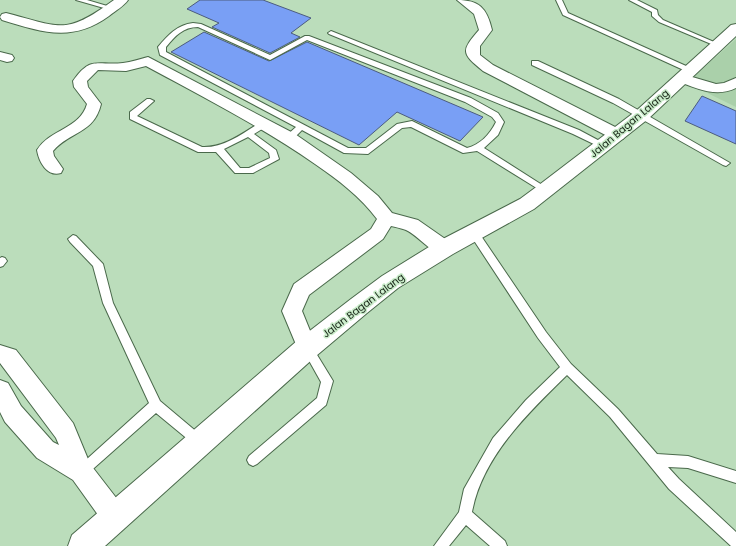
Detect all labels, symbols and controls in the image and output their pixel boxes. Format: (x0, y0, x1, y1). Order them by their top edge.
street label: Jalan Bagan Lalang (586, 86, 672, 161)
street label: Jalan Bagan Lalang (319, 270, 407, 341)

